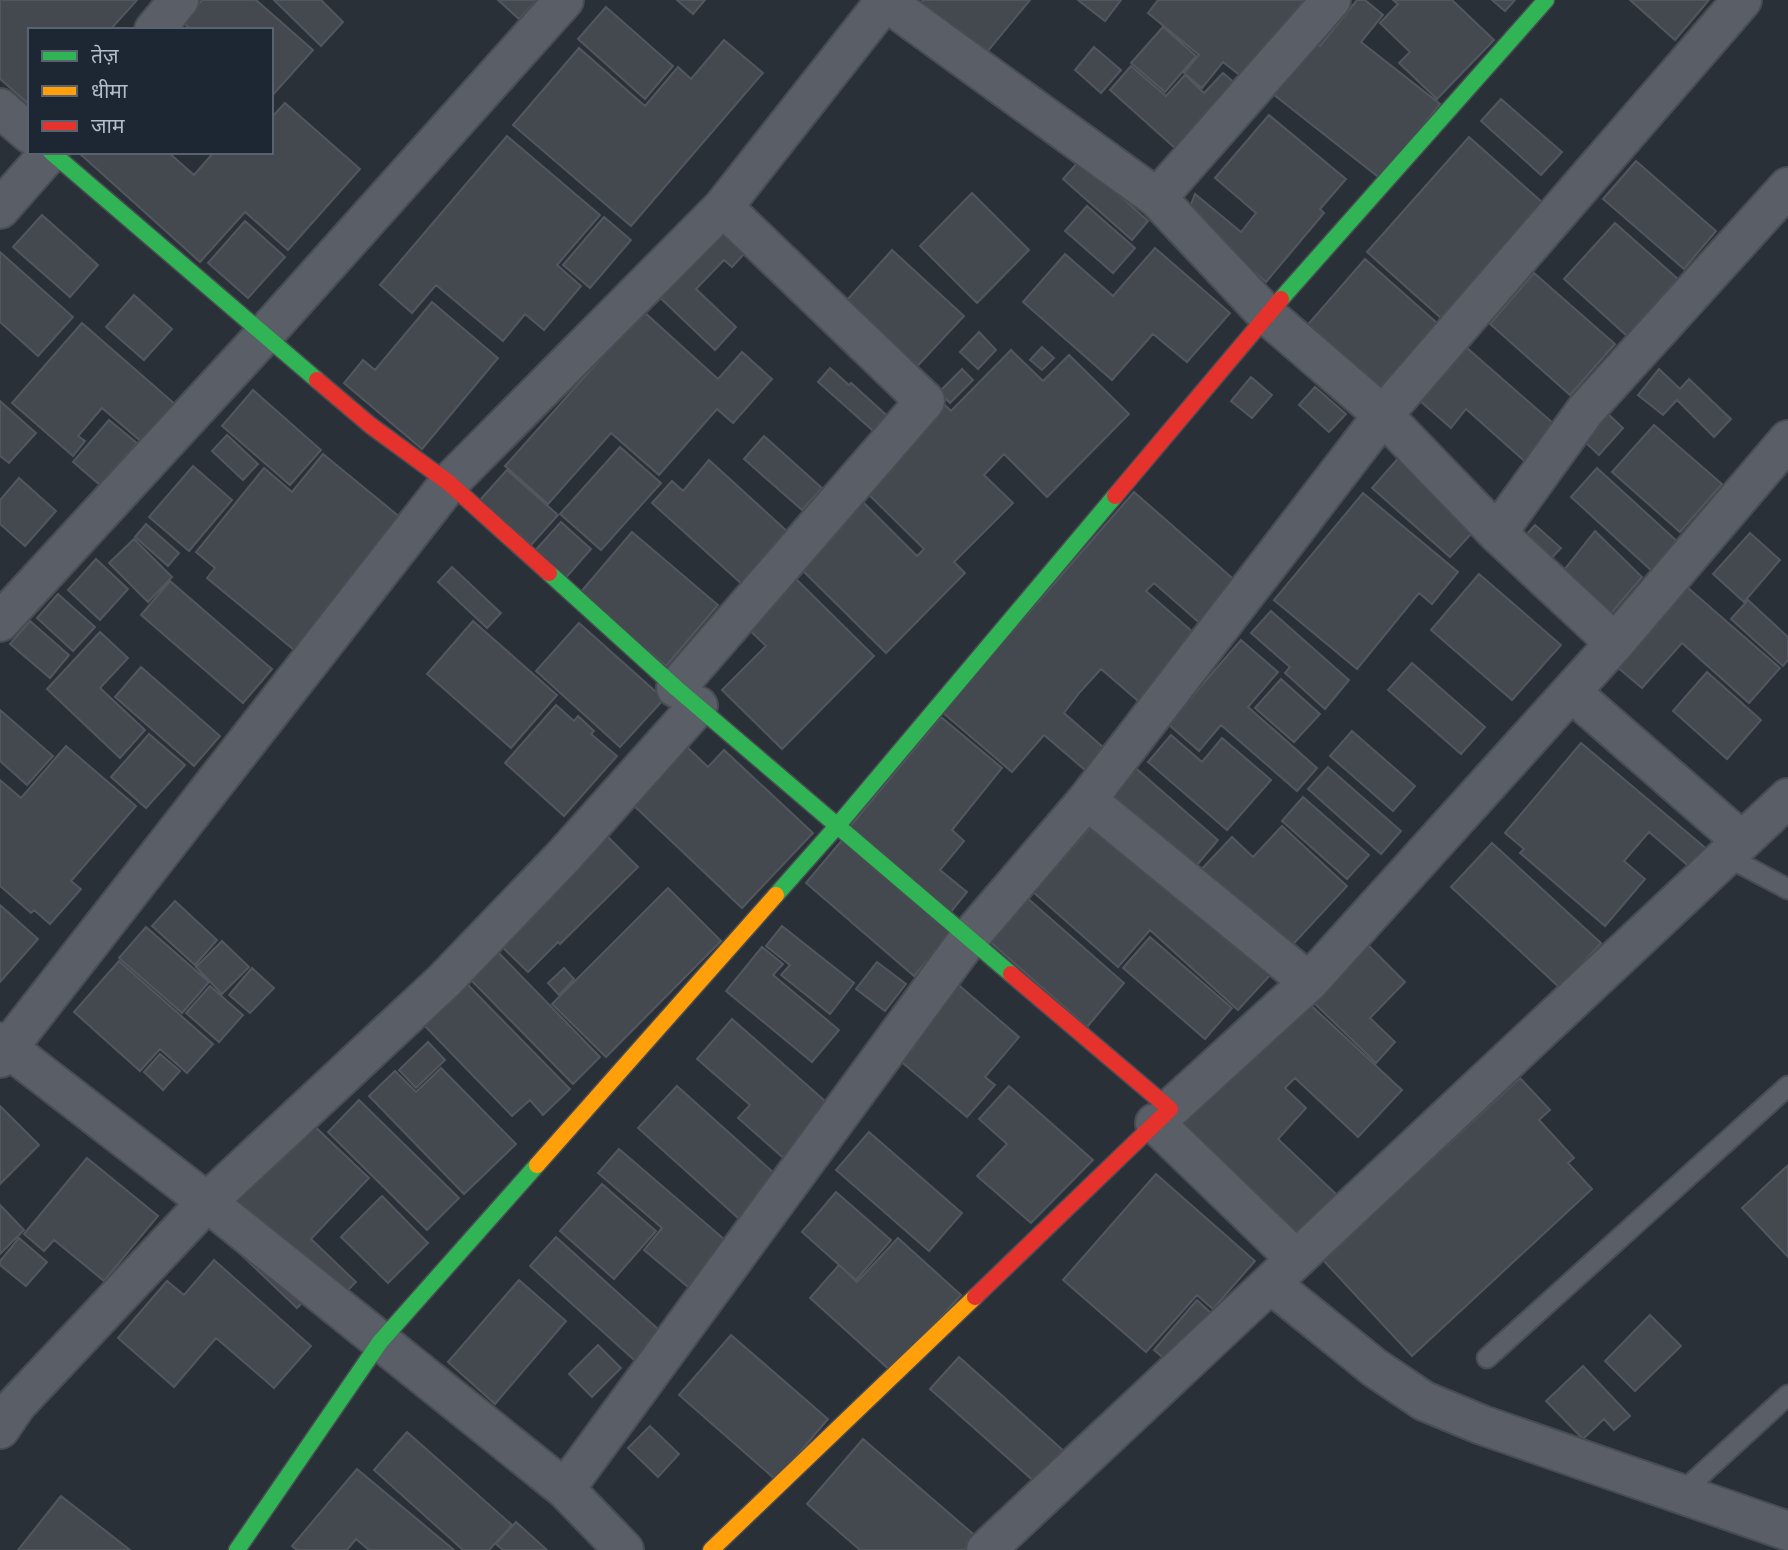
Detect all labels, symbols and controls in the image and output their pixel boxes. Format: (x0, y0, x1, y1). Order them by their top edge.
legend (28, 28, 273, 154)
text: तेज़ (91, 41, 119, 71)
text: धीमा (91, 76, 128, 106)
text: जाम (91, 111, 125, 141)

